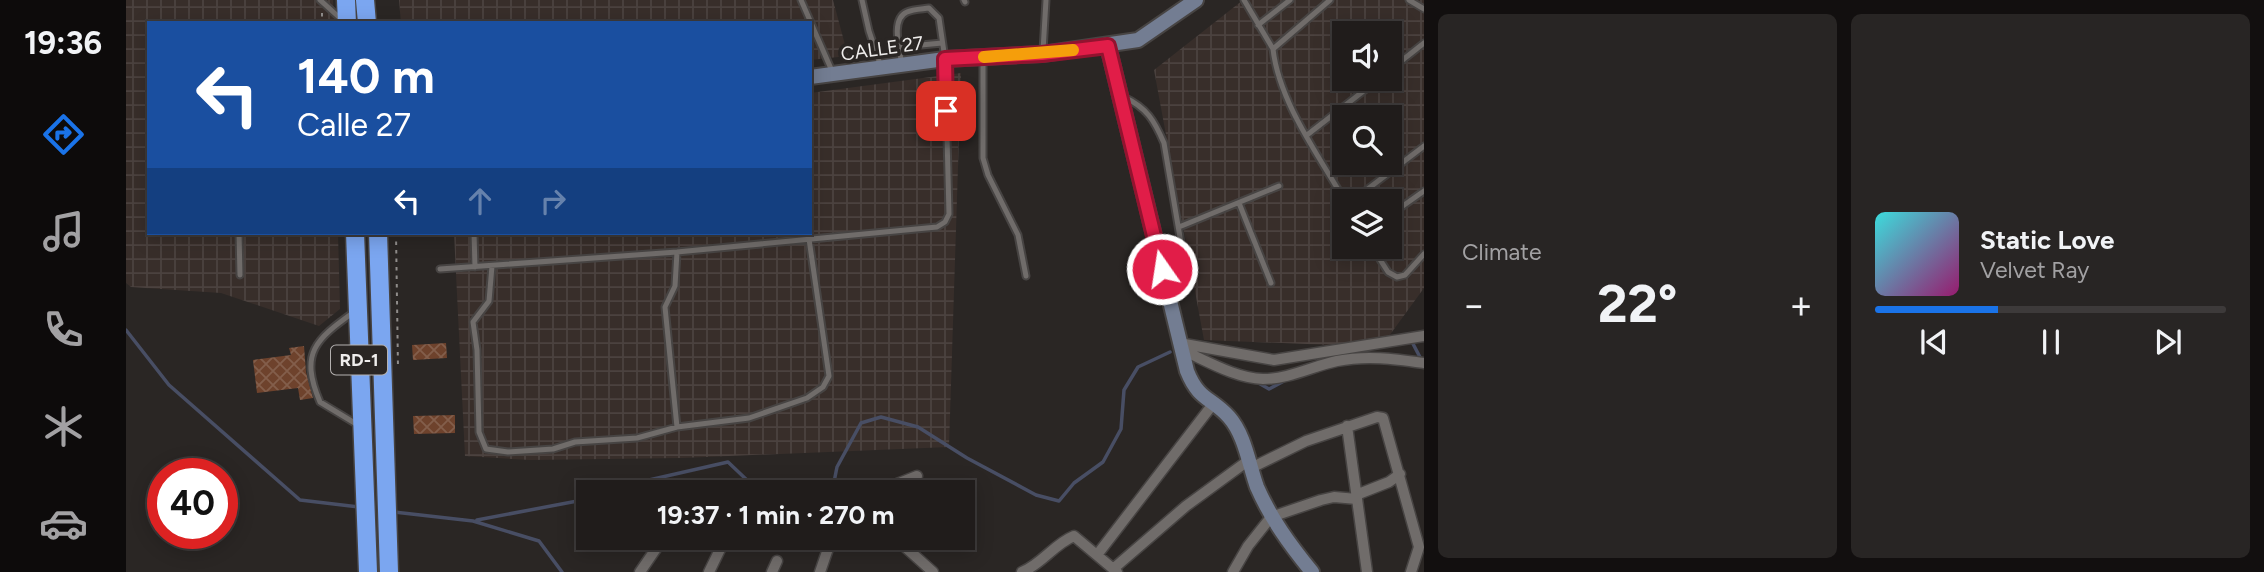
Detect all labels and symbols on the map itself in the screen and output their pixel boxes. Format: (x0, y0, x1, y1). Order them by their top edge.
street label: CALLE 27 (839, 31, 925, 66)
pin (916, 81, 976, 141)
position arrow (1125, 232, 1199, 306)
road number: RD-1 (331, 346, 387, 374)
speed limit sign: 40 (147, 458, 238, 549)

